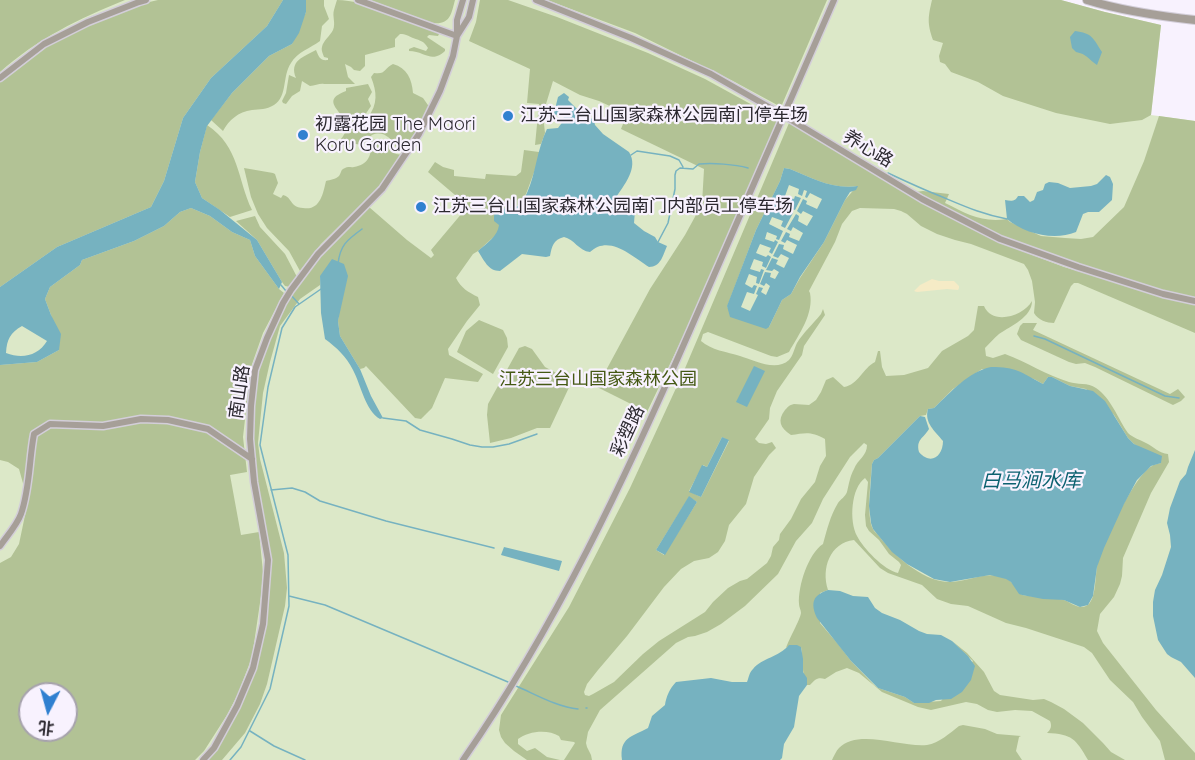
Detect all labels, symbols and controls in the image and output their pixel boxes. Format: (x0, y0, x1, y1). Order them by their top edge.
place label: 江苏三台山国家森林公园南门停车场 (520, 105, 808, 127)
marker: 江苏三台山国家森林公园南门停车场 (501, 109, 515, 123)
place label: 初露花园 The Maori Koru Garden (315, 114, 476, 156)
street label: 养心路 (839, 126, 897, 172)
marker: 初露花园 The Maori Koru Garden (296, 128, 310, 142)
place label: 江苏三台山国家森林公园南门内部员工停车场 (433, 196, 793, 218)
marker: 江苏三台山国家森林公园南门内部员工停车场 (414, 200, 428, 214)
street label: 南山路 (226, 364, 254, 420)
park label: 江苏三台山国家森林公园 (499, 369, 697, 391)
street label: 彩塑路 (607, 402, 649, 460)
water label: 白马涧水库 (981, 469, 1081, 493)
north arrow (18, 682, 78, 742)
text: 北 (37, 717, 55, 739)

